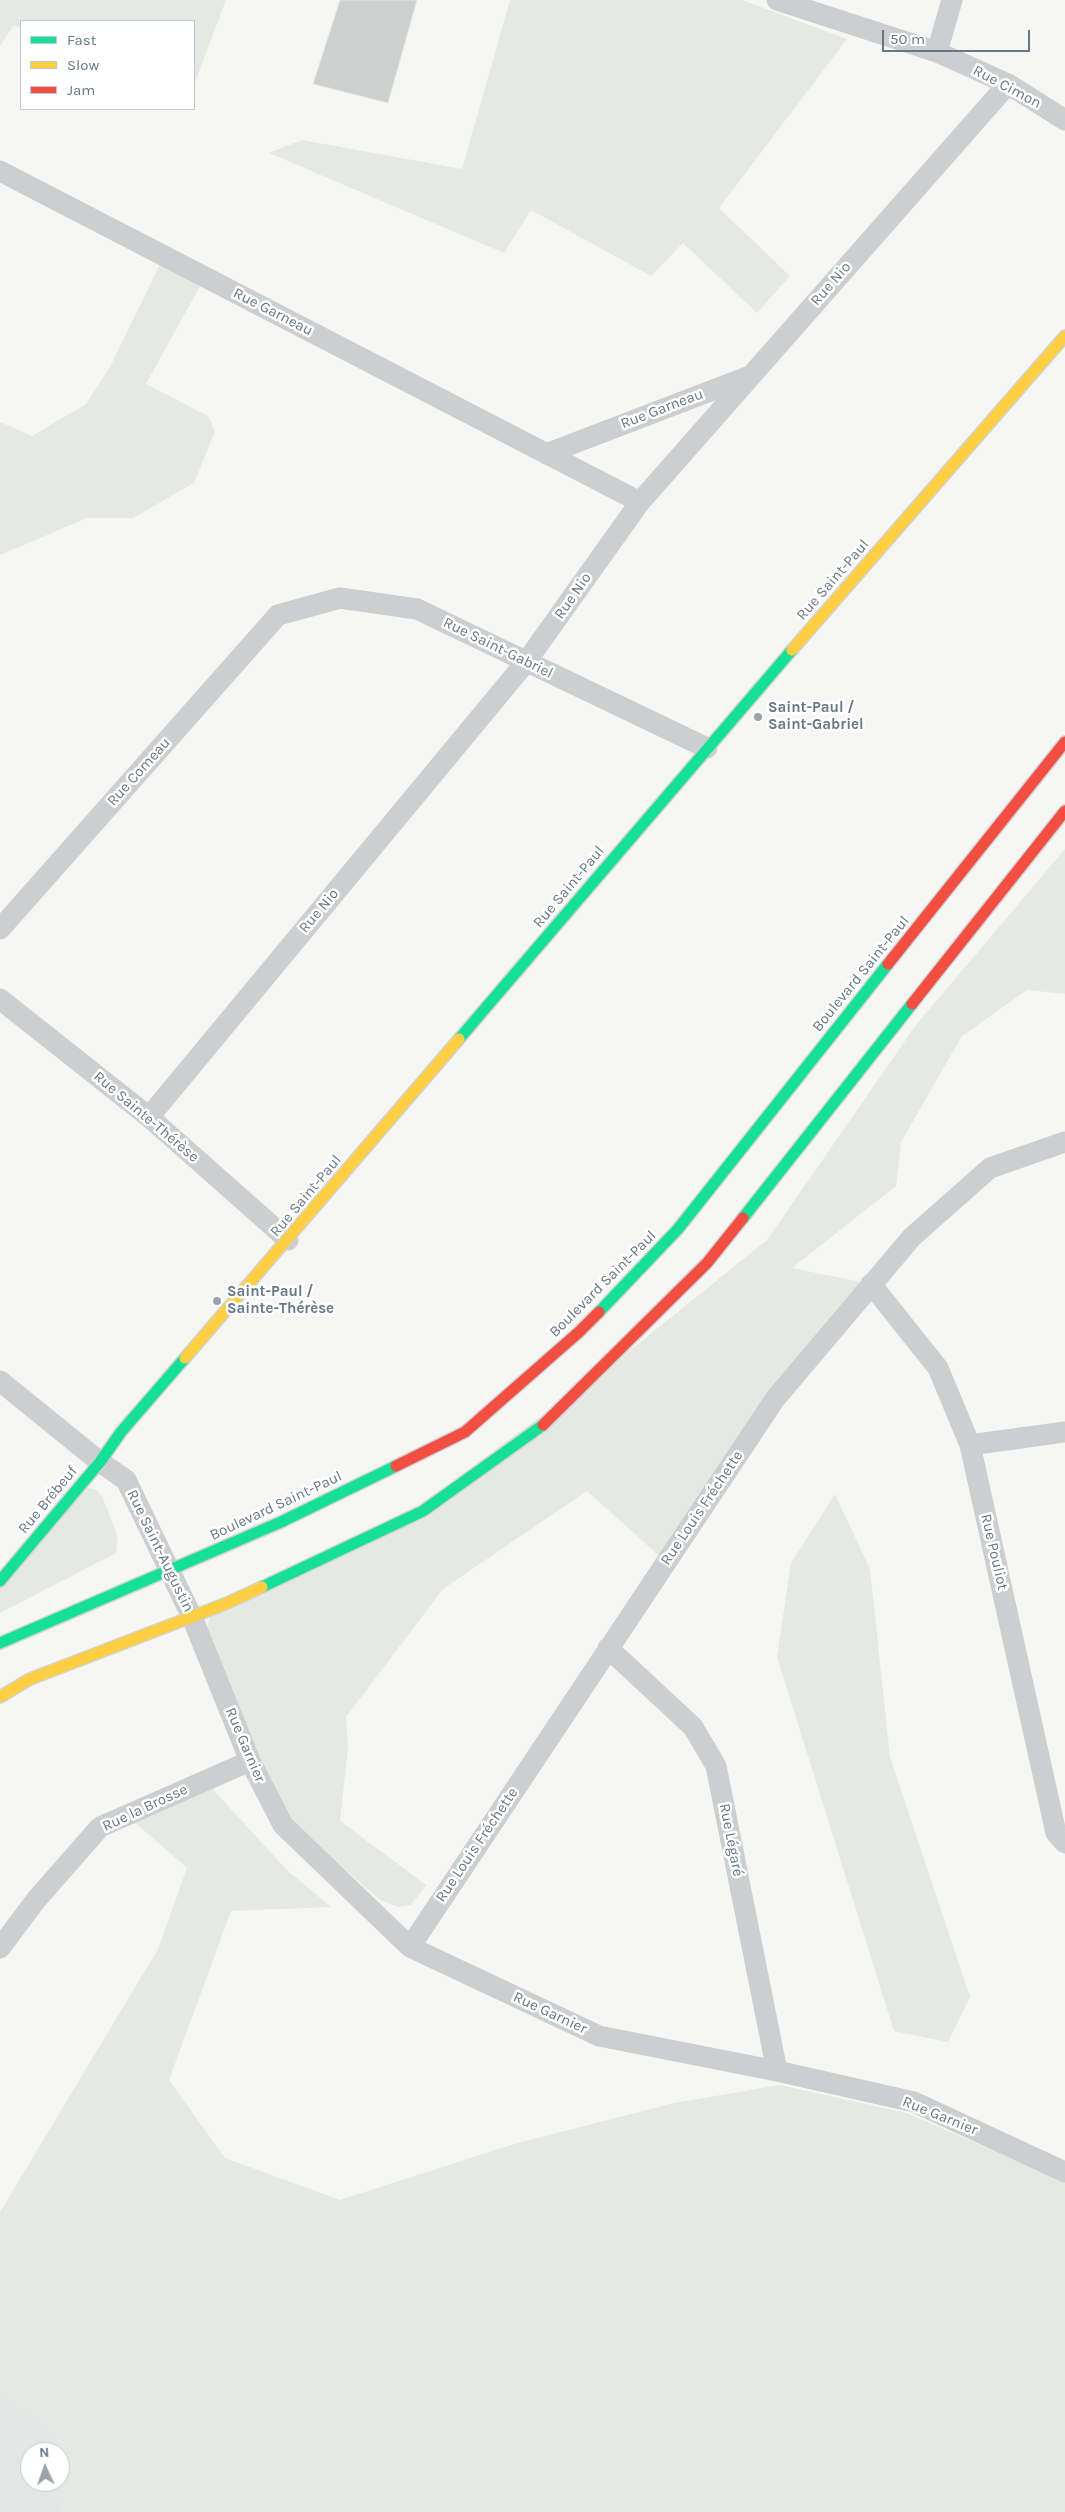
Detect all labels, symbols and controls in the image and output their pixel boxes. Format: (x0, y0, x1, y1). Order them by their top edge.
legend (20, 20, 195, 110)
scale bar (885, 20, 1032, 52)
text: 50 m (890, 30, 925, 48)
text: Fast (67, 31, 96, 49)
text: Slow (67, 56, 99, 74)
street label: Rue Cimon (970, 62, 1044, 112)
text: Jam (67, 81, 95, 99)
street label: Rue Nio (807, 258, 855, 310)
street label: Rue Garneau (230, 284, 316, 340)
street label: Rue Garneau (618, 385, 706, 433)
street label: Rue Saint-Paul (793, 536, 873, 624)
street label: Rue Nio (551, 569, 595, 623)
street label: Rue Saint-Gabriel (440, 614, 556, 682)
place label: Saint-Paul / Saint-Gabriel (768, 699, 864, 734)
marker: Saint-Paul / Saint-Gabriel (752, 711, 764, 723)
street label: Rue Comeau (104, 734, 174, 810)
street label: Rue Saint-Paul (530, 842, 608, 932)
street label: Rue Nio (295, 885, 343, 937)
street label: Boulevard Saint-Paul (809, 912, 913, 1036)
street label: Rue Sainte-Thérèse (90, 1068, 202, 1166)
street label: Rue Saint-Paul (267, 1151, 345, 1241)
street label: Boulevard Saint-Paul (546, 1227, 660, 1341)
place label: Saint-Paul / Sainte-Thérèse (227, 1283, 334, 1318)
marker: Saint-Paul / Sainte-Thérèse (211, 1295, 223, 1307)
street label: Rue Louis Fréchette (657, 1447, 747, 1569)
street label: Rue Brébeuf (14, 1463, 82, 1537)
street label: Boulevard Saint-Paul (207, 1467, 345, 1545)
street label: Rue Saint-Augustin (123, 1487, 197, 1615)
street label: Rue Pouliot (976, 1512, 1012, 1592)
street label: Rue Garnier (221, 1705, 269, 1785)
street label: Rue la Brosse (100, 1780, 190, 1836)
street label: Rue Louis Fréchette (432, 1784, 522, 1906)
street label: Rue Légaré (715, 1802, 747, 1878)
street label: Rue Garnier (510, 1988, 590, 2038)
street label: Rue Garnier (900, 2093, 980, 2139)
north arrow (20, 2442, 70, 2492)
text: N (39, 2444, 50, 2461)

